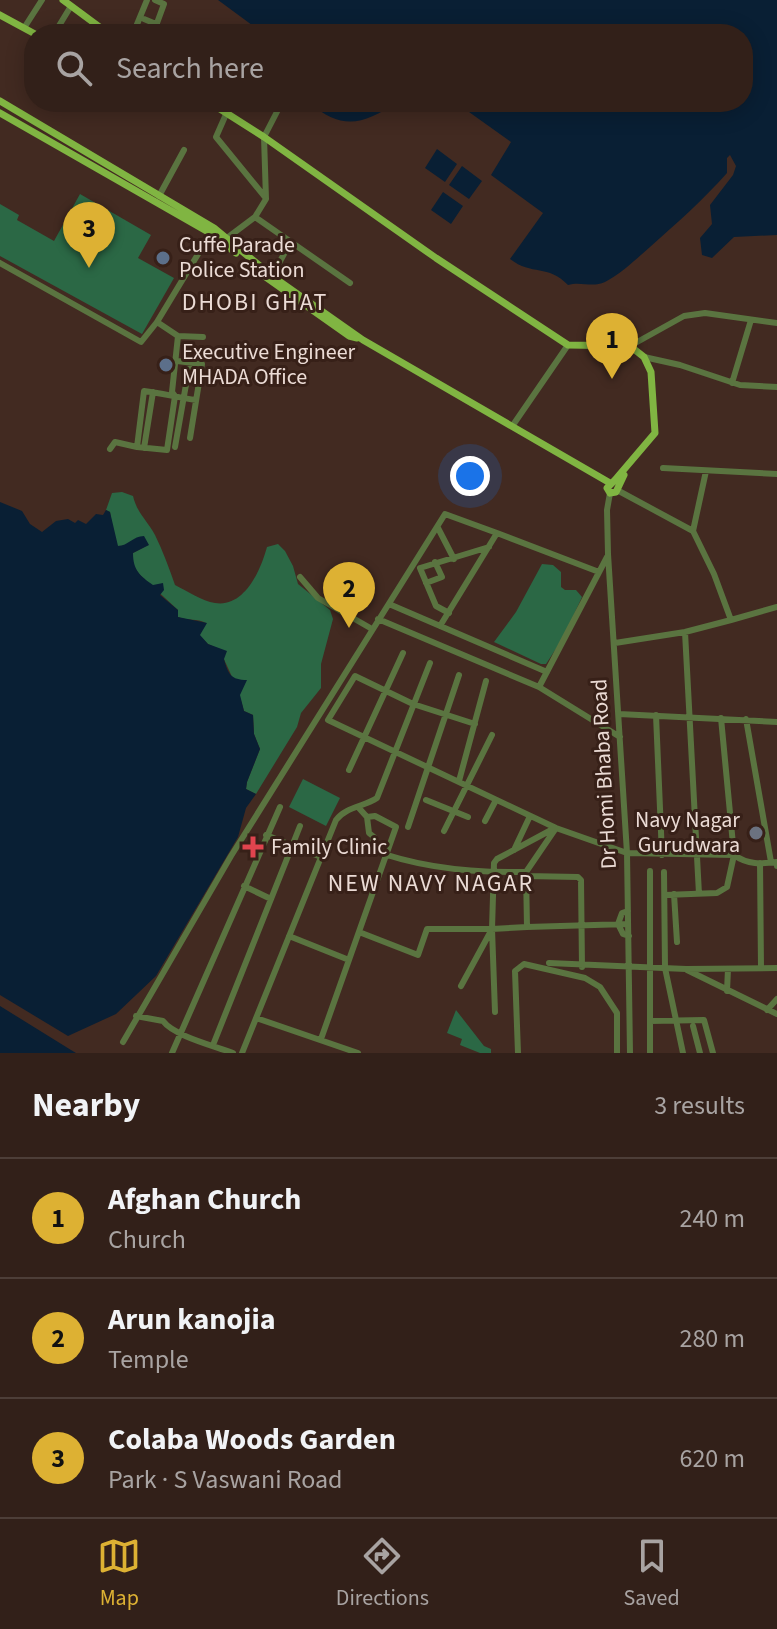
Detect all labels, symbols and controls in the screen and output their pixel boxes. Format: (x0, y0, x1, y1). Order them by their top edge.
search box (24, 24, 753, 112)
icon: search (52, 46, 96, 90)
text: Search here (116, 47, 264, 90)
pin: 3 (63, 202, 115, 268)
place label: Cuffe Parade Police Station (179, 229, 305, 286)
marker: Cuffe Parade Police Station (154, 249, 172, 267)
district label: DHOBI GHAT (182, 285, 328, 320)
pin: 1 (586, 313, 638, 379)
place label: Executive Engineer MHADA Office (182, 336, 356, 393)
marker: Executive Engineer MHADA Office (157, 356, 175, 374)
your location (450, 456, 490, 496)
pin: 2 (323, 562, 375, 628)
street label: Dr Homi Bhaba Road (583, 678, 625, 870)
place label: Navy Nagar Gurudwara (635, 804, 740, 861)
marker: Navy Nagar Gurudwara (747, 824, 765, 842)
place label: Family Clinic (271, 831, 387, 863)
marker: Family Clinic (242, 836, 264, 858)
district label: NEW NAVY NAGAR (328, 866, 534, 901)
text: Nearby (32, 1081, 140, 1130)
text: 3 results (654, 1087, 745, 1124)
text: Afghan Church (108, 1178, 301, 1221)
text: 1 (51, 1200, 65, 1237)
text: 240 m (679, 1200, 745, 1237)
text: Church (108, 1221, 186, 1258)
text: Arun kanojia (108, 1298, 276, 1341)
text: 2 (51, 1320, 65, 1357)
text: 280 m (679, 1320, 745, 1357)
text: Temple (108, 1341, 189, 1378)
text: Colaba Woods Garden (108, 1418, 396, 1461)
text: 3 (51, 1440, 65, 1477)
text: 620 m (679, 1440, 745, 1477)
text: Park · S Vaswani Road (108, 1461, 343, 1498)
tab: Map (97, 1534, 141, 1614)
tab: Directions (336, 1534, 429, 1614)
tab: Saved (624, 1534, 680, 1614)

